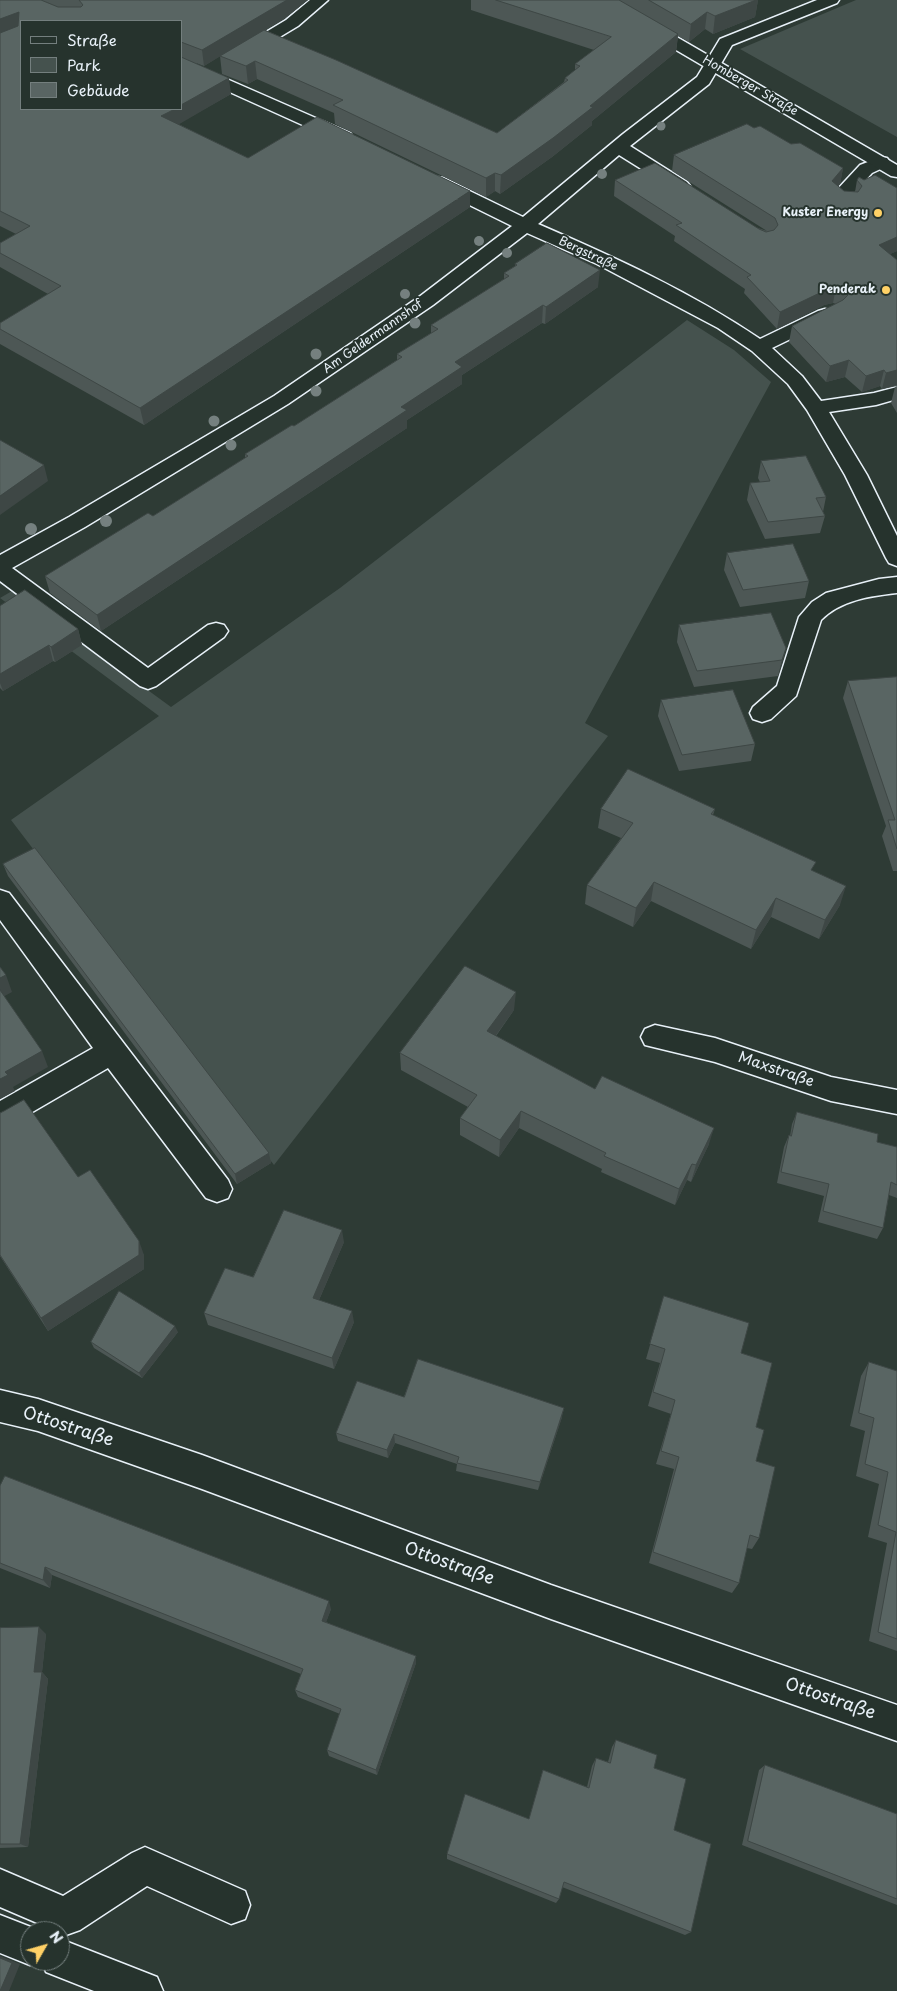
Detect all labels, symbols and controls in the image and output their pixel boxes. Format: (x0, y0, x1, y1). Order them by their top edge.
legend (20, 20, 182, 110)
text: Straße (67, 28, 117, 51)
text: Park (67, 53, 101, 76)
street label: Homberger Straße (700, 53, 800, 119)
text: Gebäude (67, 78, 129, 101)
place label: Kuster Energy (782, 206, 868, 220)
marker: Kuster Energy (872, 207, 884, 219)
street label: Bergstraße (556, 234, 620, 274)
place label: Penderak (819, 283, 876, 297)
marker: Penderak (880, 284, 892, 296)
street label: Am Geldermannshof (321, 297, 425, 377)
street label: Maxstraße (736, 1049, 816, 1091)
street label: Ottostraße (20, 1402, 116, 1452)
street label: Ottostraße (401, 1538, 497, 1590)
street label: Ottostraße (782, 1673, 878, 1725)
north arrow (20, 1921, 70, 1971)
text: N (45, 1926, 68, 1948)

